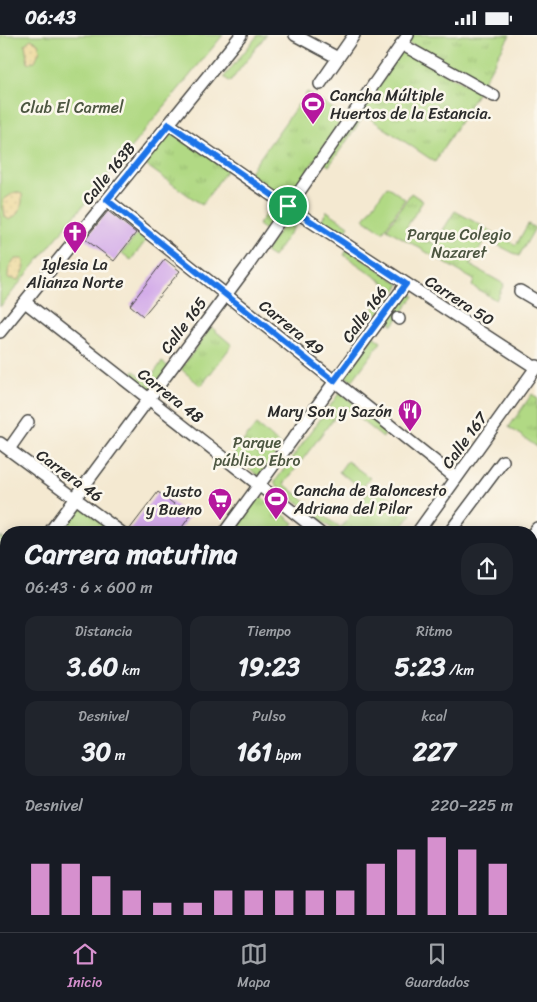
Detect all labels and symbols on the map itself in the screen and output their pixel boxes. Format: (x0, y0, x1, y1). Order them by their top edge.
place label: Cancha Múltiple Huertos de la Estancia. (330, 81, 492, 128)
sports icon: Cancha Múltiple Huertos de la Estancia. (300, 91, 326, 125)
park label: Club El Carmel (20, 93, 124, 122)
street label: Calle 163B (74, 135, 143, 211)
pin (267, 185, 309, 227)
church icon: Iglesia La Alianza Norte (62, 220, 88, 254)
park label: Parque Colegio Nazaret (407, 220, 511, 267)
place label: Iglesia La Alianza Norte (26, 250, 123, 297)
street label: Carrera 50 (419, 267, 500, 334)
street label: Calle 166 (334, 280, 395, 349)
street label: Calle 165 (152, 290, 215, 360)
street label: Carrera 49 (252, 292, 331, 363)
street label: Carrera 48 (131, 360, 211, 431)
place label: Mary Son y Sazón (267, 397, 392, 426)
restaurant icon: Mary Son y Sazón (397, 398, 423, 432)
street label: Calle 167 (434, 405, 496, 475)
park label: Parque público Ebro (213, 428, 300, 475)
street label: Carrera 46 (30, 441, 109, 510)
place label: Cancha de Baloncesto Adriana del Pilar (293, 476, 447, 523)
place label: Justo y Bueno (146, 477, 202, 524)
sports icon: Cancha de Baloncesto Adriana del Pilar (263, 486, 289, 520)
supermarket icon: Justo y Bueno (207, 487, 233, 521)

